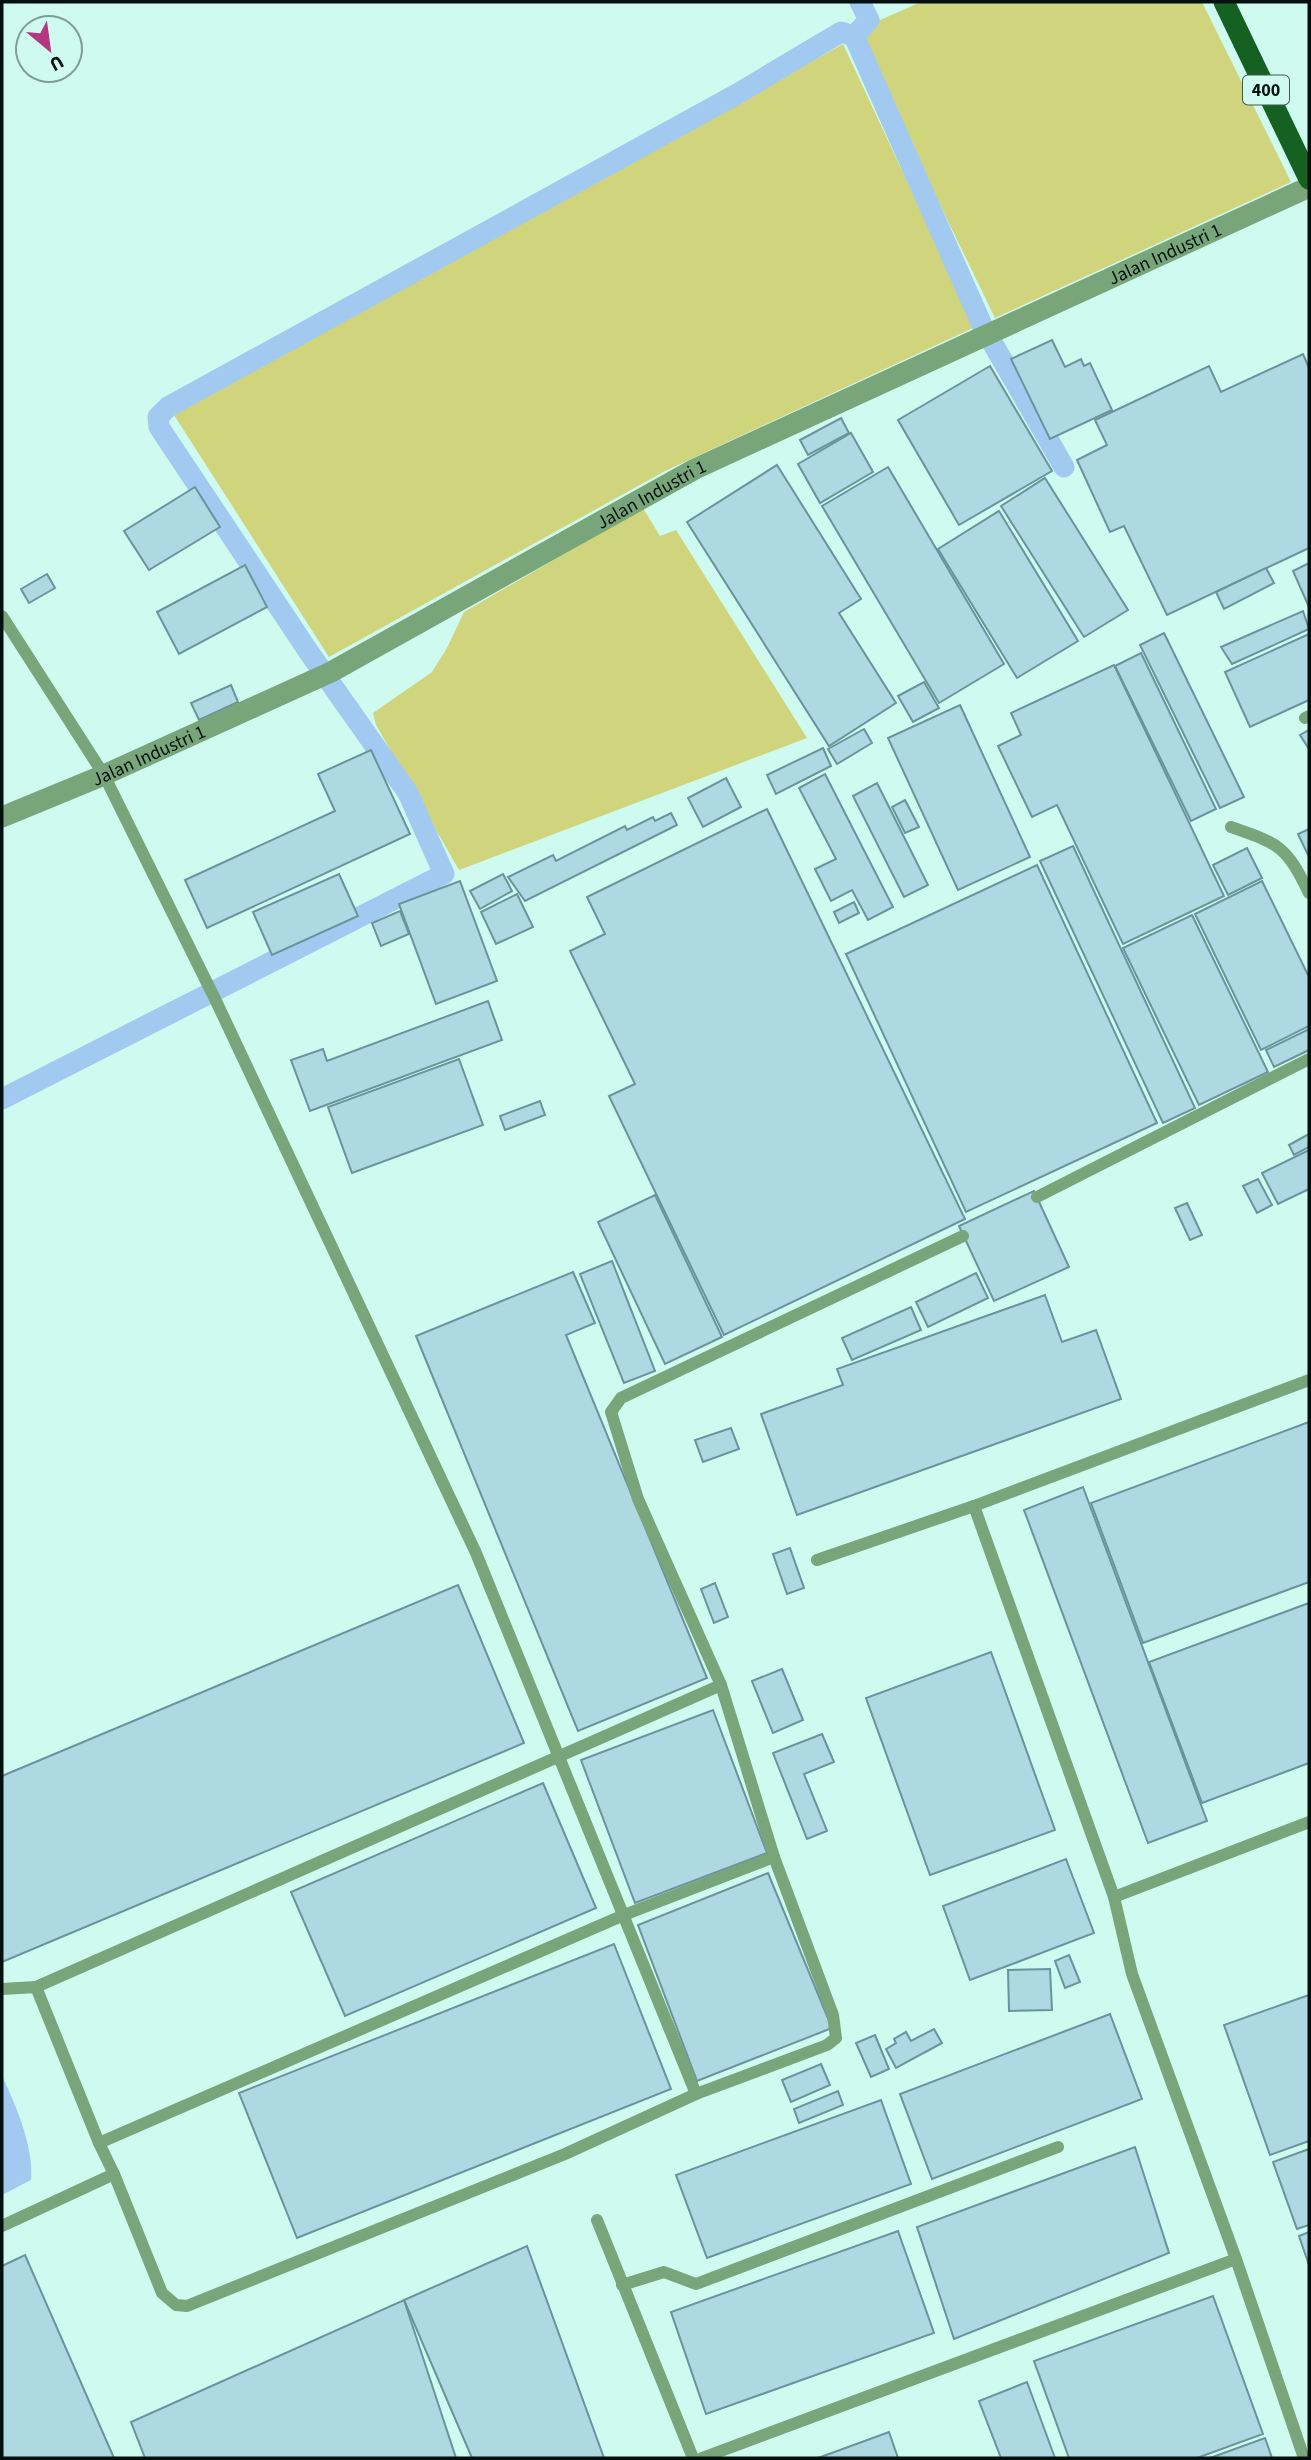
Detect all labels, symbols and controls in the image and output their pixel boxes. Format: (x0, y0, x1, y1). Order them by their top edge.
north arrow (14, 14, 84, 84)
text: U (44, 48, 69, 77)
road number: 400 (1243, 76, 1289, 104)
street label: Jalan Industri 1 (1104, 217, 1226, 293)
street label: Jalan Industri 1 (592, 454, 711, 536)
street label: Jalan Industri 1 (88, 719, 210, 794)

